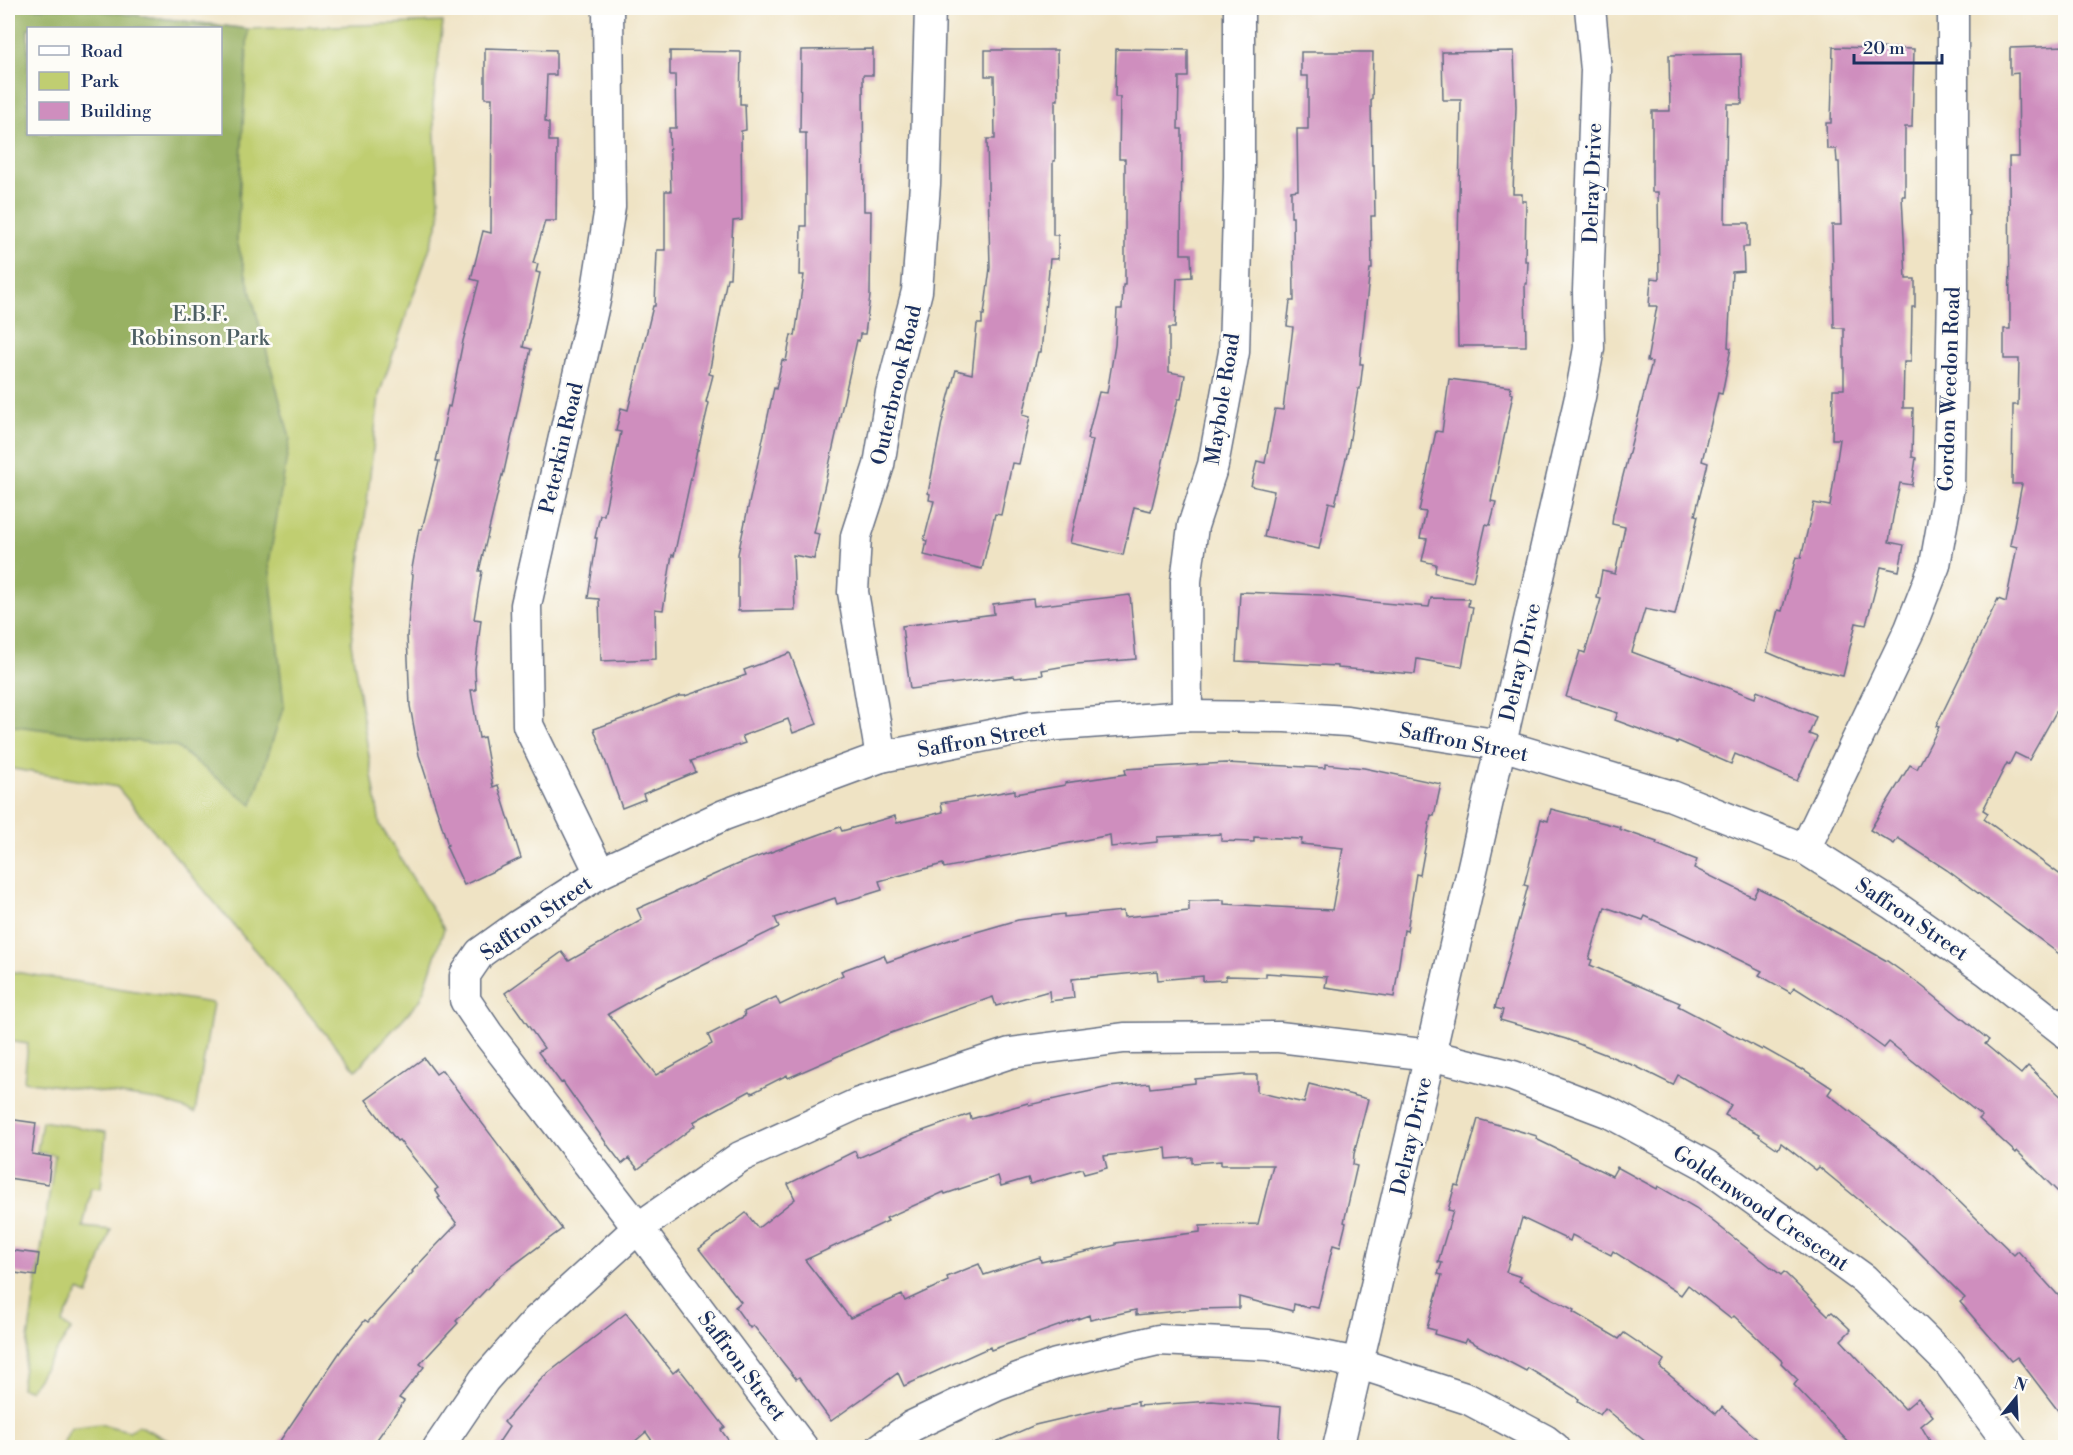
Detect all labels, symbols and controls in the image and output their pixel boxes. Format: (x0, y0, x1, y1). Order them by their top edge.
legend (27, 27, 222, 135)
scale bar (1854, 27, 1942, 65)
text: 20 m (1863, 37, 1905, 60)
text: Road (81, 40, 124, 63)
text: Park (81, 70, 120, 93)
text: Building (80, 100, 152, 123)
street label: Delray Drive (1578, 122, 1608, 244)
street label: Gordon Weedon Road (1933, 286, 1967, 492)
park label: E.B.F. Robinson Park (130, 302, 271, 352)
street label: Outerbrook Road (866, 303, 928, 468)
street label: Maybole Road (1200, 331, 1246, 467)
street label: Peterkin Road (534, 380, 590, 516)
street label: Delray Drive (1495, 601, 1547, 724)
street label: Saffron Street (916, 716, 1049, 764)
street label: Saffron Street (1397, 718, 1531, 768)
street label: Saffron Street (476, 870, 598, 967)
street label: Saffron Street (1850, 872, 1973, 967)
street label: Delray Drive (1386, 1075, 1438, 1198)
street label: Goldenwood Crescent (1667, 1140, 1854, 1278)
street label: Saffron Street (691, 1307, 791, 1427)
north arrow (1986, 1368, 2046, 1428)
text: N (2011, 1373, 2030, 1396)

